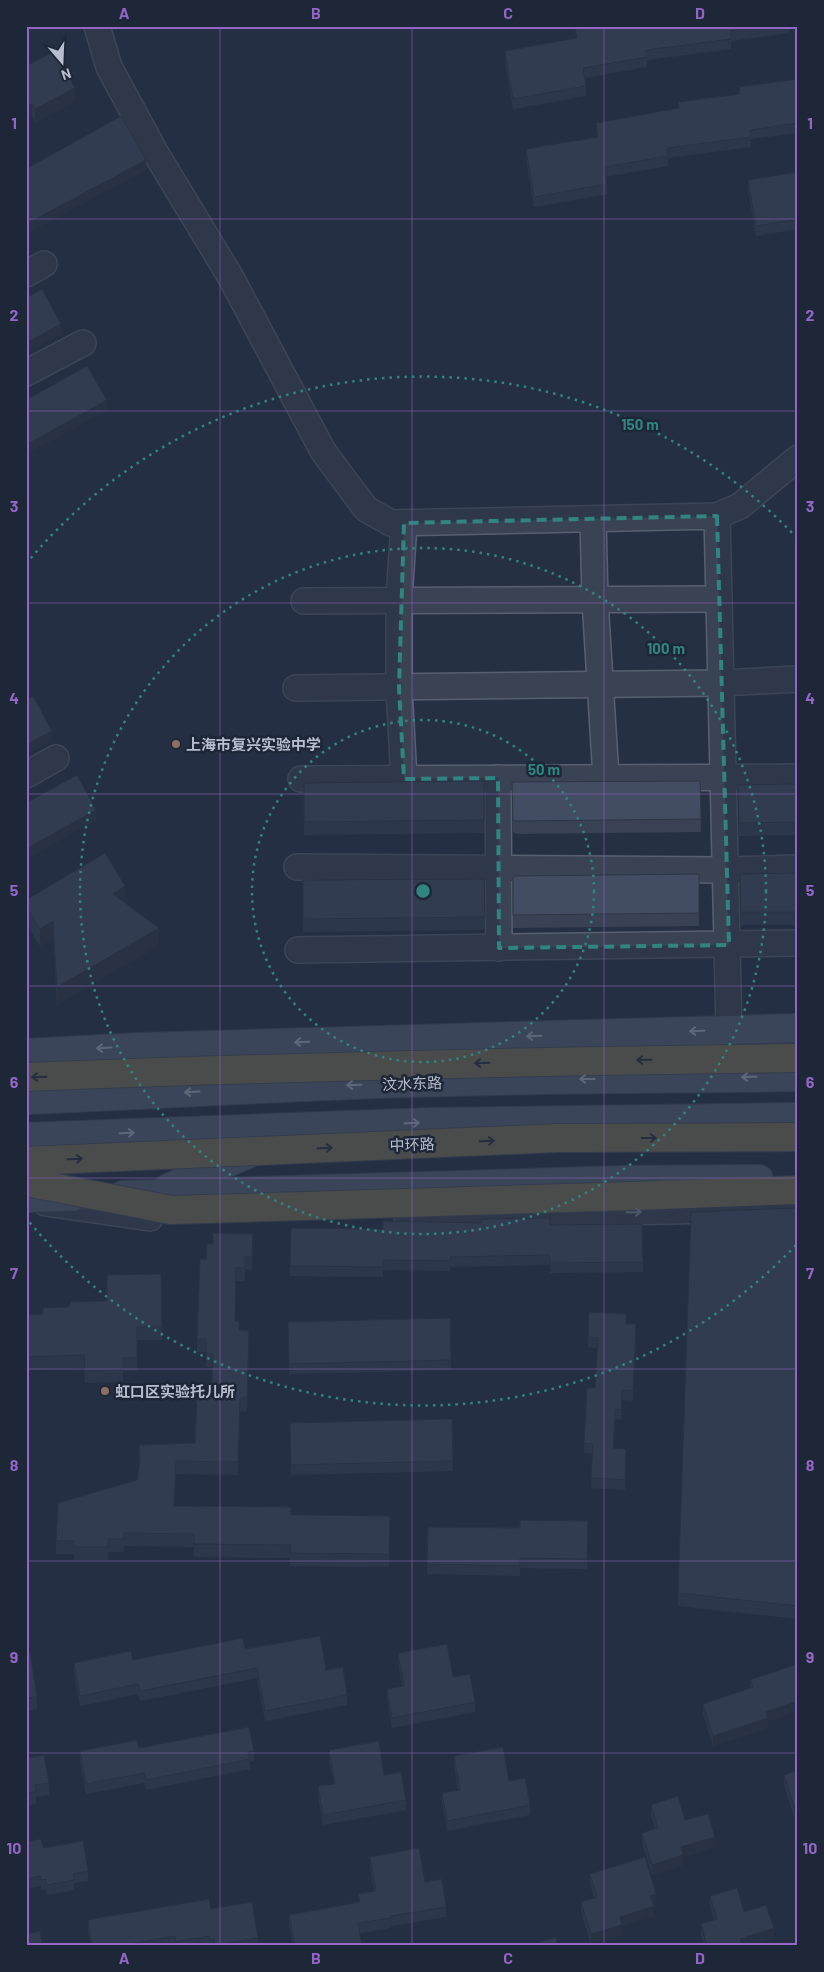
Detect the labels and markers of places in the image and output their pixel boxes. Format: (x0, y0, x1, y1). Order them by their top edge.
place label: 上海市复兴实验中学 (186, 735, 321, 753)
marker: 上海市复兴实验中学 (170, 738, 182, 750)
centre of rings (414, 882, 432, 900)
place label: 虹口区实验托儿所 (115, 1382, 235, 1400)
marker: 虹口区实验托儿所 (99, 1385, 111, 1397)

